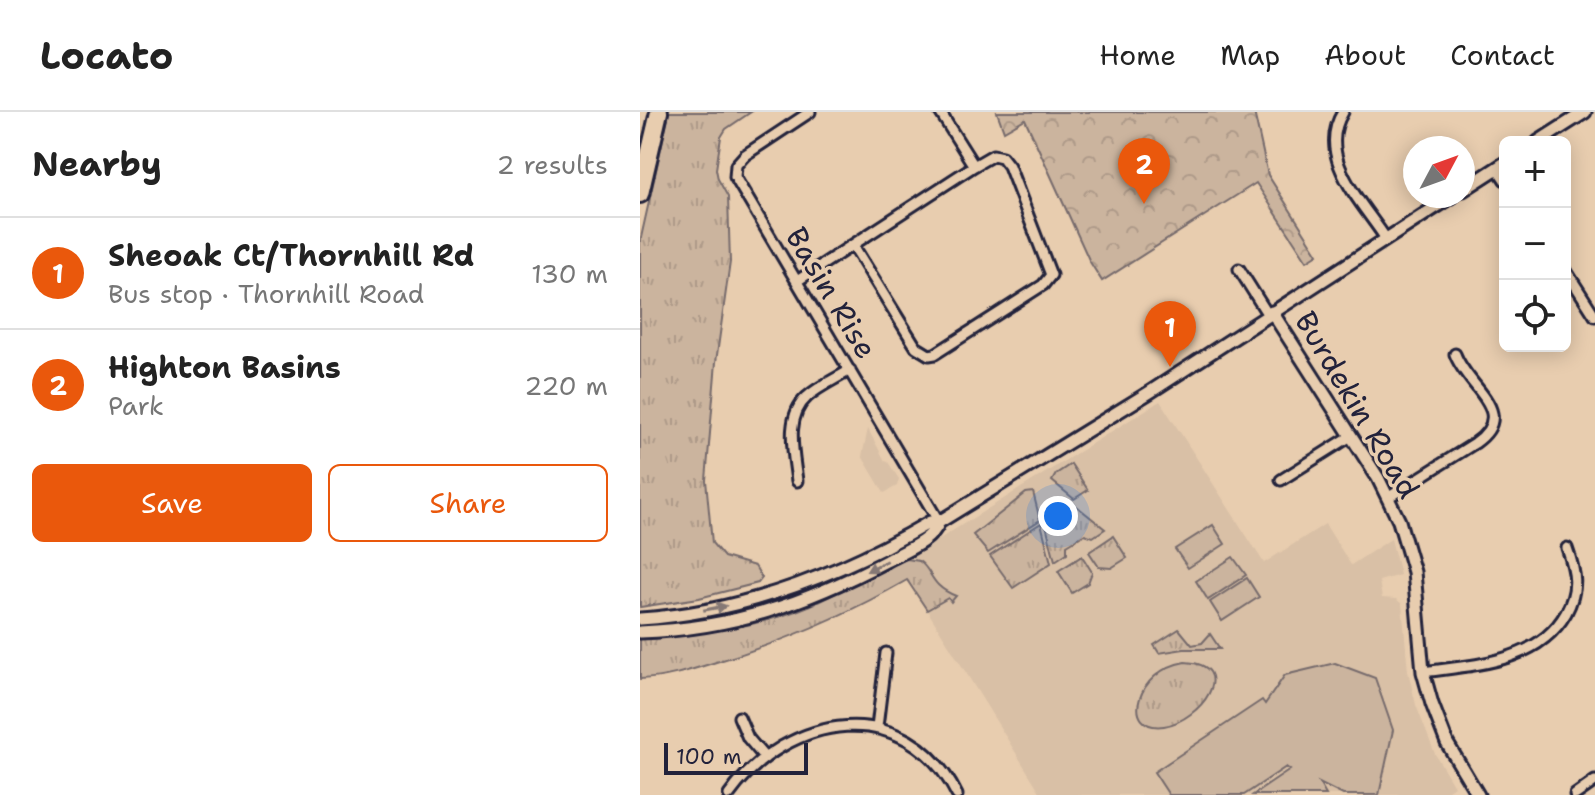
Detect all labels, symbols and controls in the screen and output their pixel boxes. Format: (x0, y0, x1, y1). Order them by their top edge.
text: Locato (40, 30, 173, 81)
text: Home (1099, 36, 1176, 74)
text: Map (1220, 36, 1280, 74)
text: About (1324, 36, 1406, 74)
text: Contact (1450, 36, 1555, 74)
north arrow (1403, 136, 1475, 208)
map controls (1499, 136, 1571, 352)
button: + (1499, 136, 1571, 208)
pin: 2 (1118, 138, 1170, 204)
text: Nearby (32, 141, 162, 187)
text: 2 results (496, 147, 608, 182)
button: − (1499, 208, 1571, 280)
street label: Basin Rise (776, 219, 887, 366)
text: Sheoak Ct/Thornhill Rd (108, 235, 474, 276)
text: 1 (52, 256, 64, 291)
text: 130 m (531, 256, 608, 291)
text: Bus stop · Thornhill Road (108, 276, 424, 311)
button: locate (1499, 280, 1571, 352)
pin: 1 (1144, 301, 1196, 367)
street label: Burdekin Road (1285, 304, 1429, 506)
text: Highton Basins (108, 347, 341, 388)
text: 2 (49, 368, 67, 403)
text: 220 m (524, 368, 608, 403)
text: Park (108, 388, 164, 423)
button: Save (32, 464, 312, 542)
button: Share (328, 464, 608, 542)
your location (1038, 496, 1078, 536)
one-way arrow (865, 559, 888, 572)
one-way arrow (703, 601, 728, 614)
scale bar (664, 739, 808, 775)
text: 100 m (676, 742, 742, 771)

